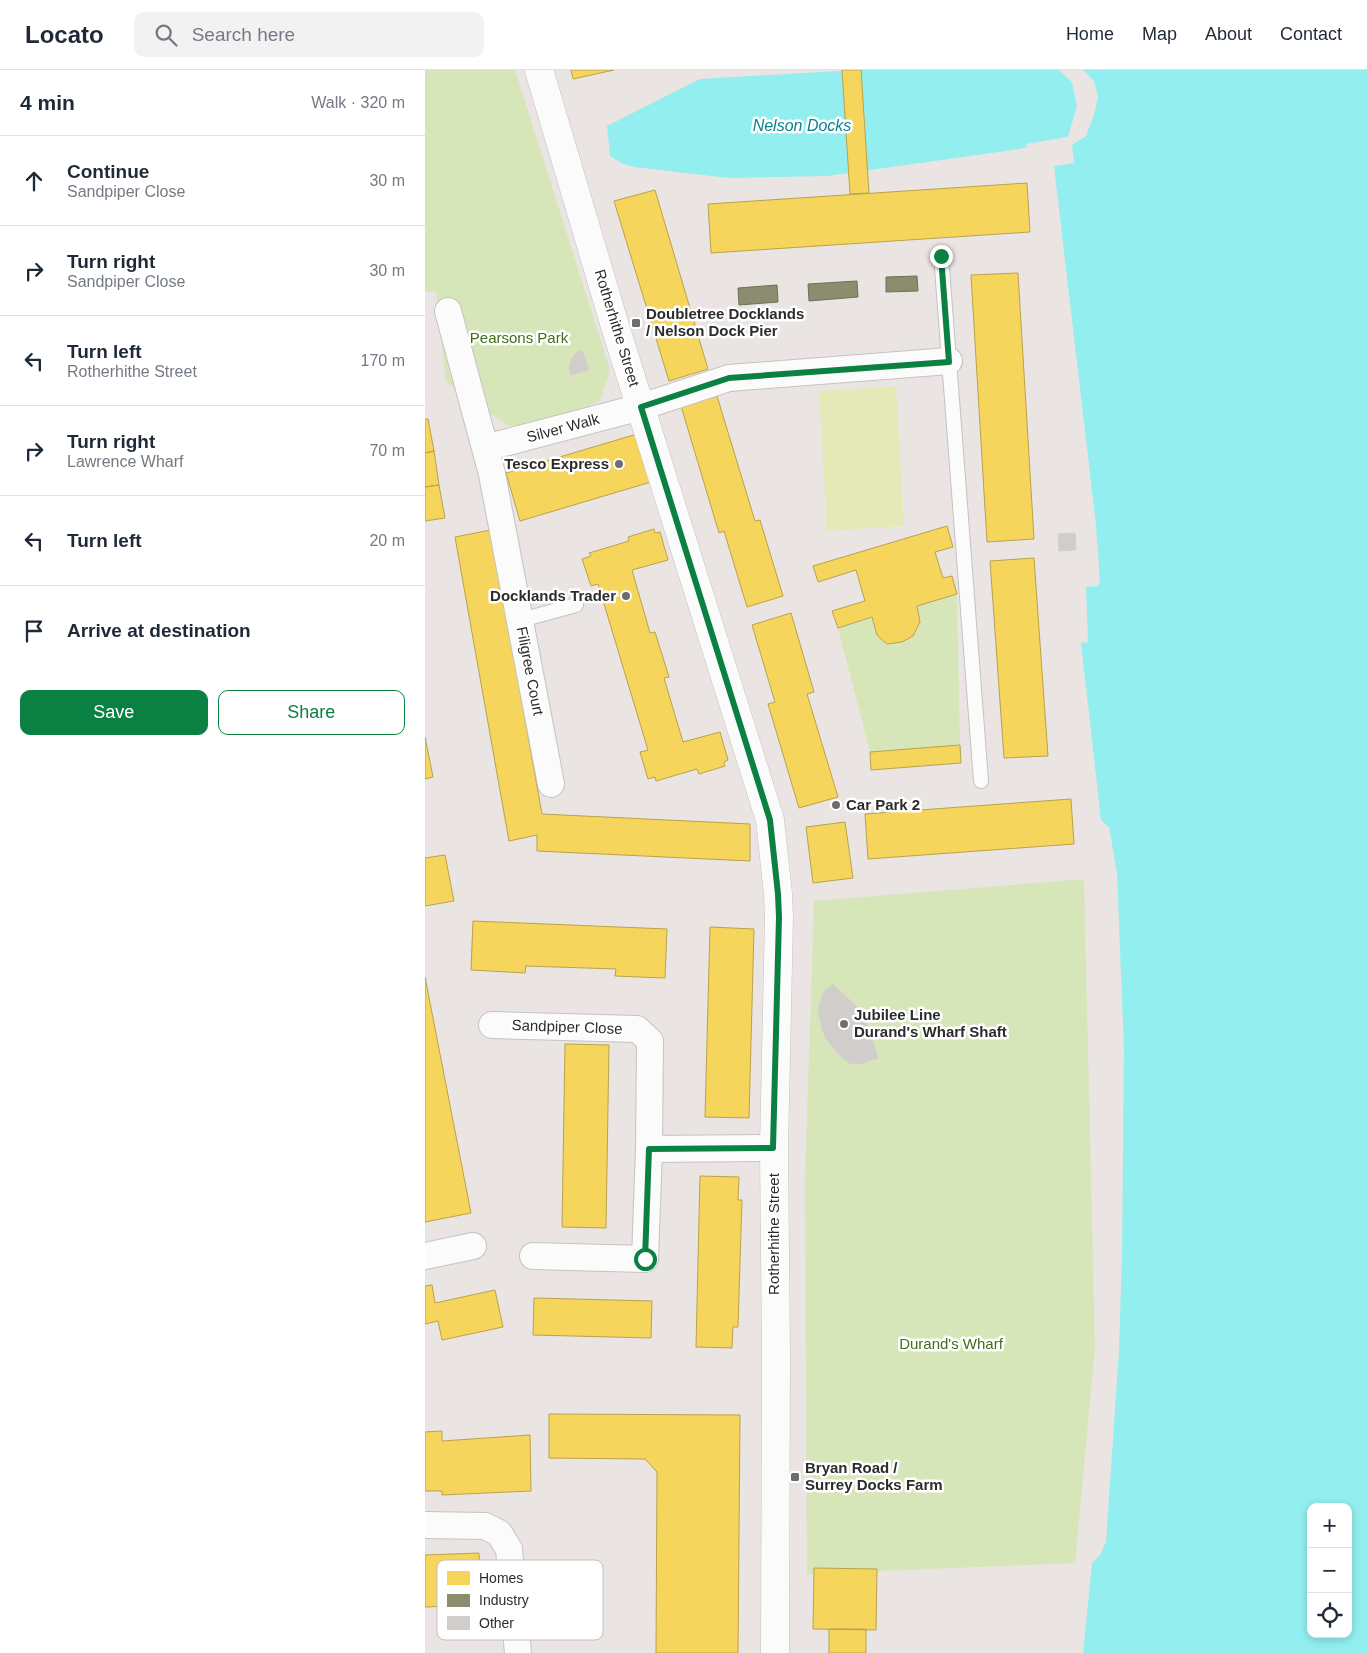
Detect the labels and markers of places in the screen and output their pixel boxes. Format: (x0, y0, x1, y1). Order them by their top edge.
place label: Doubletree Docklands / Nelson Dock Pier (646, 305, 804, 339)
marker: Doubletree Docklands / Nelson Dock Pier (630, 317, 642, 329)
place label: Tesco Express (504, 455, 609, 472)
marker: Tesco Express (613, 458, 625, 470)
place label: Docklands Trader (490, 587, 616, 604)
marker: Docklands Trader (620, 590, 632, 602)
place label: Car Park 2 (846, 796, 920, 813)
marker: Car Park 2 (830, 799, 842, 811)
place label: Jubilee Line Durand's Wharf Shaft (854, 1006, 1007, 1040)
marker: Jubilee Line Durand's Wharf Shaft (838, 1018, 850, 1030)
place label: Bryan Road / Surrey Docks Farm (805, 1459, 943, 1493)
marker: Bryan Road / Surrey Docks Farm (789, 1471, 801, 1483)

